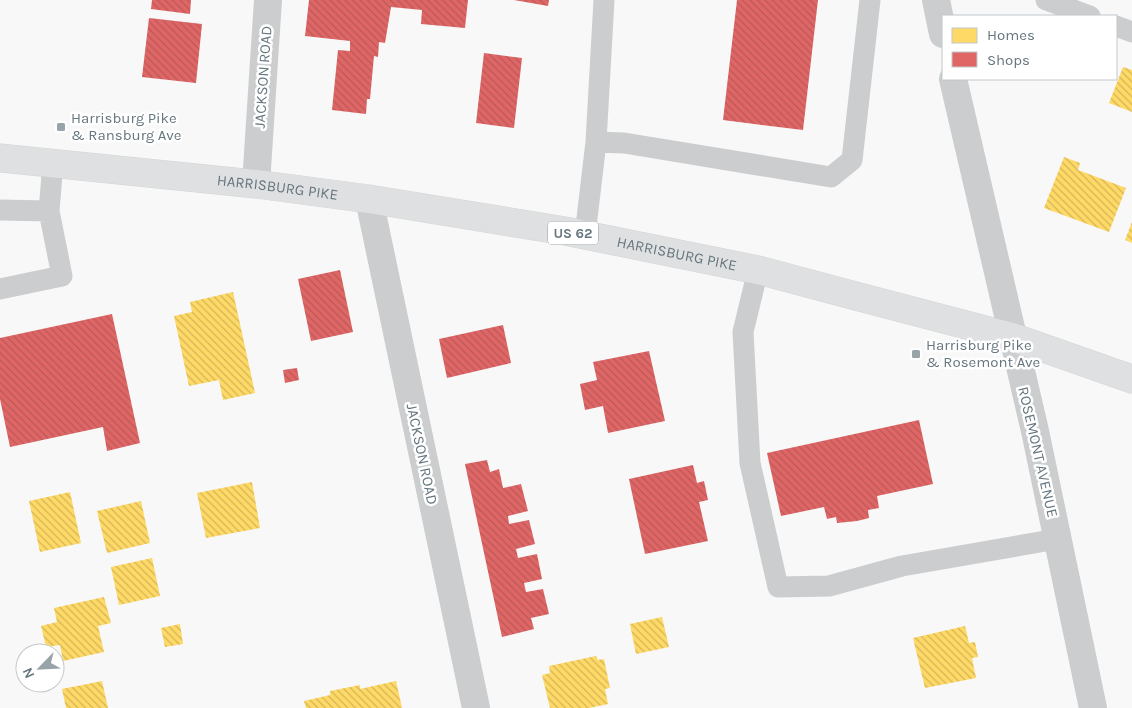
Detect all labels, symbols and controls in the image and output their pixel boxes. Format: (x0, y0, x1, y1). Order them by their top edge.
legend (942, 15, 1117, 80)
street label: JACKSON ROAD (250, 25, 276, 129)
text: Homes (987, 26, 1035, 44)
text: Shops (987, 51, 1030, 69)
place label: Harrisburg Pike & Ransburg Ave (71, 109, 181, 144)
marker: Harrisburg Pike & Ransburg Ave (55, 121, 67, 133)
street label: HARRISBURG PIKE (216, 171, 339, 204)
road number: US 62 (548, 222, 598, 244)
street label: HARRISBURG PIKE (615, 233, 738, 274)
place label: Harrisburg Pike & Rosemont Ave (926, 336, 1040, 371)
marker: Harrisburg Pike & Rosemont Ave (910, 348, 922, 360)
street label: ROSEMONT AVENUE (1014, 385, 1062, 519)
street label: JACKSON ROAD (402, 402, 442, 506)
north arrow (15, 643, 65, 693)
text: N (19, 665, 38, 681)

